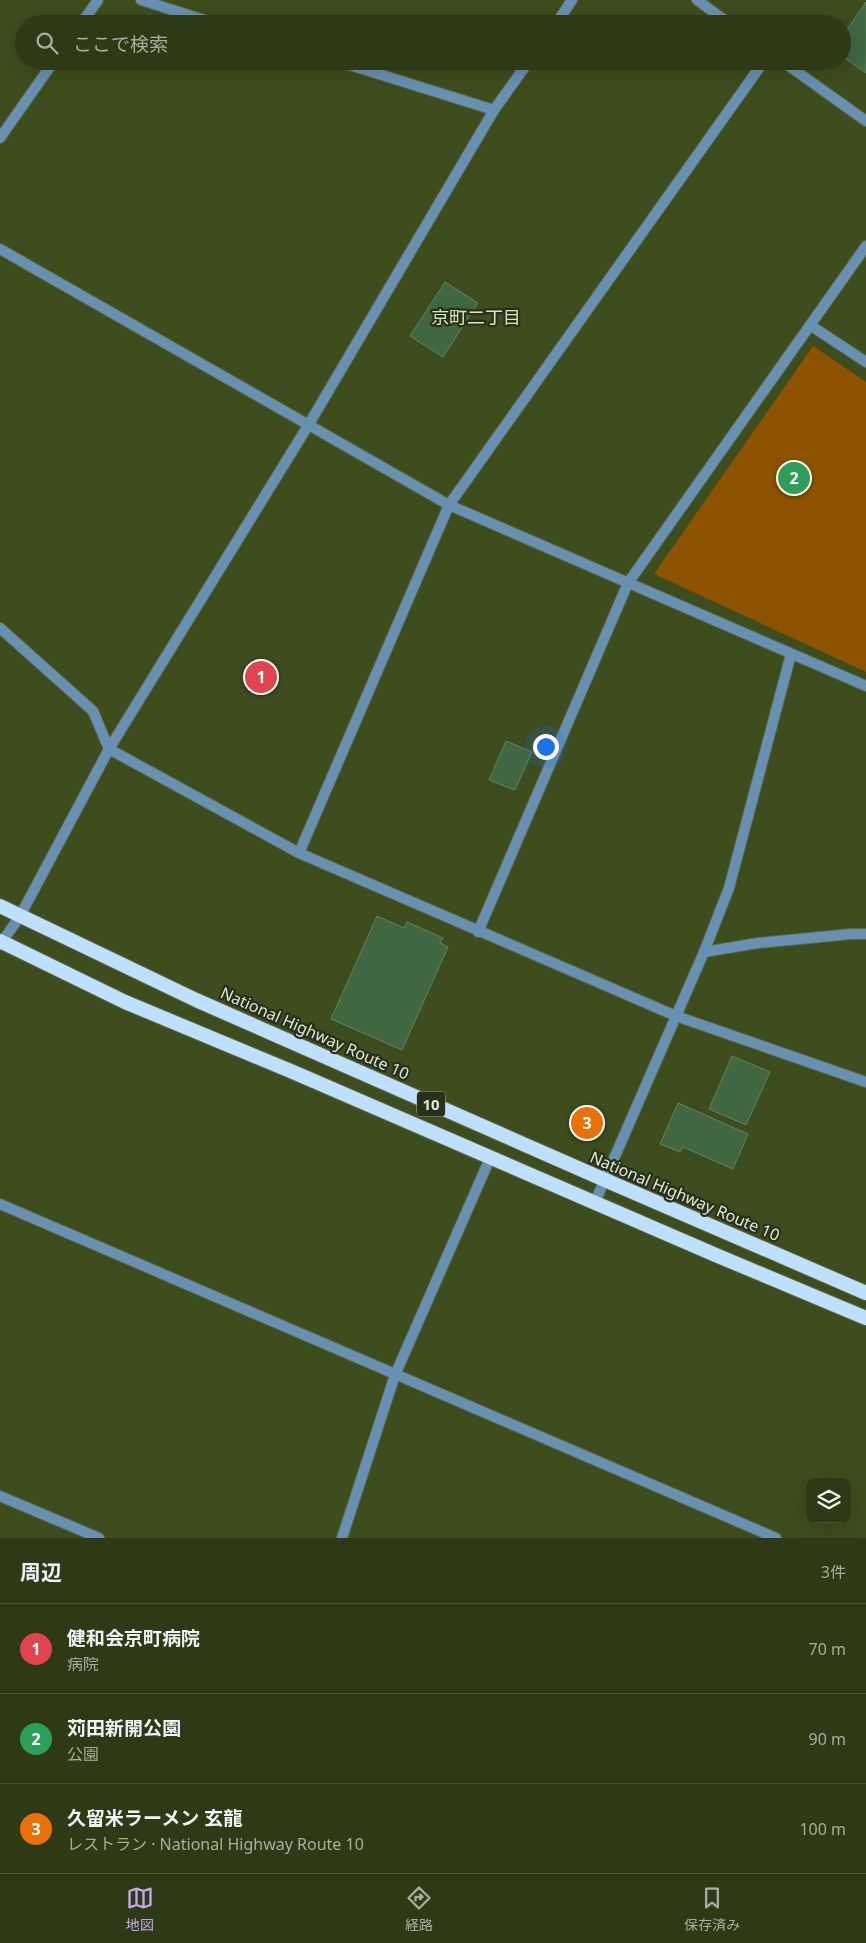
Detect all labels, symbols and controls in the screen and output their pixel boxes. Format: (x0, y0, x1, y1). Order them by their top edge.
search box (15, 15, 851, 70)
icon: search (33, 29, 61, 57)
text: ここで検索 (73, 31, 168, 57)
district label: 京町二丁目 (431, 305, 521, 329)
pin: 2 (778, 459, 810, 497)
pin: 1 (245, 658, 277, 696)
your location (533, 734, 559, 760)
street label: National Highway Route 10 (217, 981, 413, 1085)
road number: 10 (417, 1092, 445, 1116)
pin: 3 (571, 1104, 603, 1142)
street label: National Highway Route 10 (587, 1146, 783, 1246)
map controls (806, 1478, 851, 1523)
button: layers (806, 1478, 851, 1523)
text: 周辺 (20, 1558, 62, 1586)
text: 3件 (821, 1561, 846, 1583)
text: 健和会京町病院 (67, 1625, 200, 1651)
text: 1 (31, 1638, 41, 1660)
text: 70 m (809, 1638, 846, 1660)
text: 病院 (67, 1653, 99, 1675)
text: 苅田新開公園 (67, 1715, 181, 1741)
text: 2 (31, 1728, 41, 1750)
text: 90 m (809, 1728, 846, 1750)
text: 公園 (67, 1743, 99, 1765)
text: 久留米ラーメン 玄龍 (67, 1805, 242, 1831)
text: 3 (31, 1818, 41, 1840)
text: 100 m (799, 1818, 846, 1840)
text: レストラン · National Highway Route 10 (67, 1833, 364, 1855)
tab: 地図 (126, 1884, 154, 1934)
tab: 経路 (405, 1884, 433, 1934)
tab: 保存済み (684, 1884, 740, 1934)

